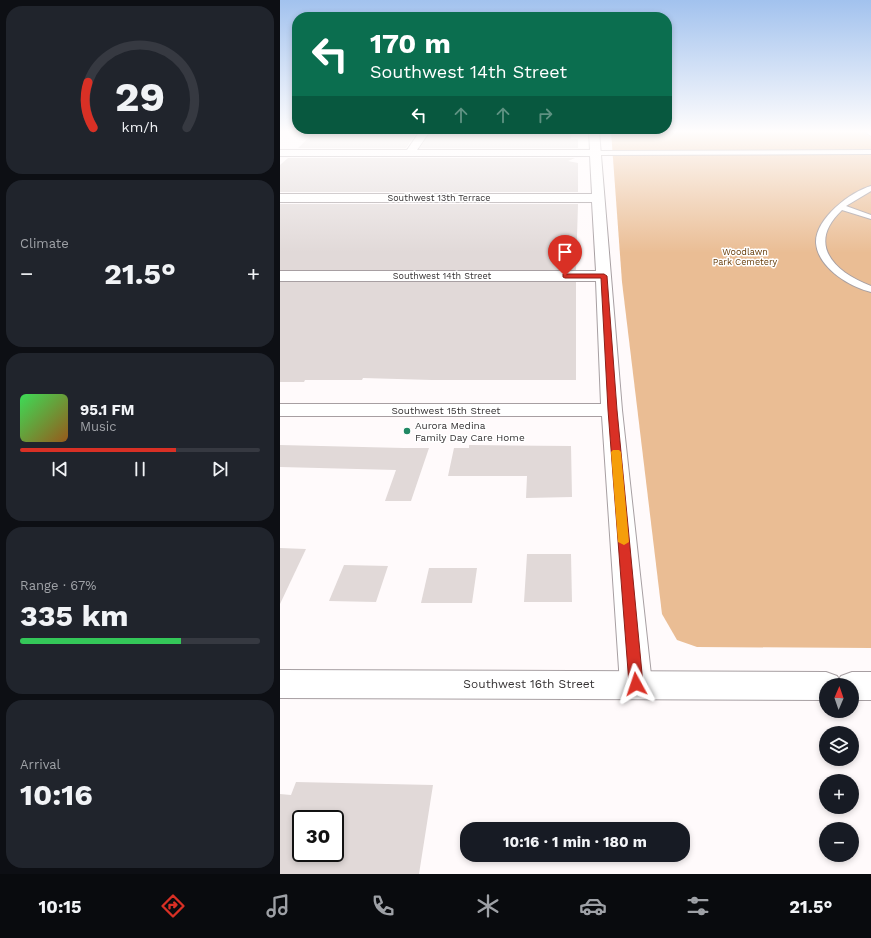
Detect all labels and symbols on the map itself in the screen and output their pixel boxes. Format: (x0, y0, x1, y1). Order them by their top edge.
street label: Southwest 13th Terrace (387, 193, 491, 203)
pin (548, 235, 582, 276)
park label: Woodlawn Park Cemetery (713, 247, 778, 267)
street label: Southwest 14th Street (393, 271, 491, 281)
street label: Southwest 15th Street (391, 405, 501, 416)
place label: Aurora Medina Family Day Care Home (415, 420, 525, 443)
marker: Aurora Medina Family Day Care Home (402, 426, 412, 436)
position arrow (615, 663, 657, 705)
street label: Southwest 16th Street (463, 677, 595, 691)
north arrow (819, 678, 859, 718)
speed limit sign: 30 (292, 810, 344, 862)

